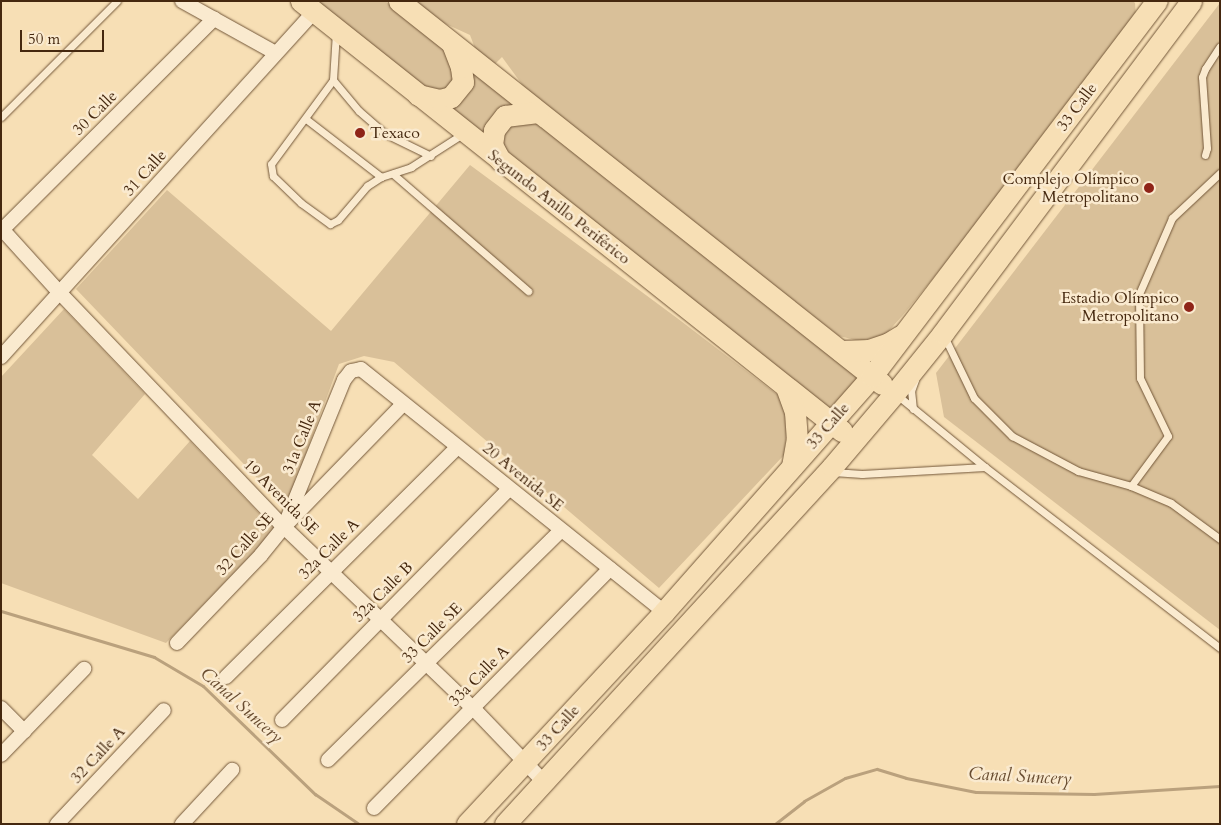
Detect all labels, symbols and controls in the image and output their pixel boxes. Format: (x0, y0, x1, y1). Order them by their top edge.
scale bar (22, 20, 106, 52)
text: 50 m (28, 29, 60, 49)
street label: 33 Calle (1053, 79, 1101, 135)
street label: 30 Calle (69, 87, 121, 139)
place label: Texaco (370, 123, 420, 143)
marker: Texaco (354, 127, 366, 139)
street label: 31 Calle (119, 146, 171, 200)
street label: Segundo Anillo Periférico (484, 146, 634, 268)
place label: Complejo Olímpico Metropolitano (1002, 169, 1139, 207)
marker: Complejo Olímpico Metropolitano (1143, 182, 1155, 194)
place label: Estadio Olímpico Metropolitano (1061, 288, 1179, 326)
marker: Estadio Olímpico Metropolitano (1183, 301, 1195, 313)
street label: 31a Calle A (279, 397, 325, 477)
street label: 33 Calle (803, 399, 853, 453)
street label: 20 Avenida SE (479, 439, 567, 515)
street label: 19 Avenida SE (239, 455, 323, 539)
street label: 32 Calle SE (212, 509, 278, 579)
street label: 32a Calle A (295, 515, 363, 583)
street label: 32a Calle B (349, 558, 417, 626)
street label: 33 Calle SE (398, 599, 466, 667)
street label: 33a Calle A (445, 642, 513, 710)
water label: Canal Suncery (195, 663, 287, 749)
street label: 33 Calle (532, 701, 584, 755)
street label: 32 Calle A (67, 723, 129, 787)
water label: Canal Suncery (968, 764, 1072, 790)

